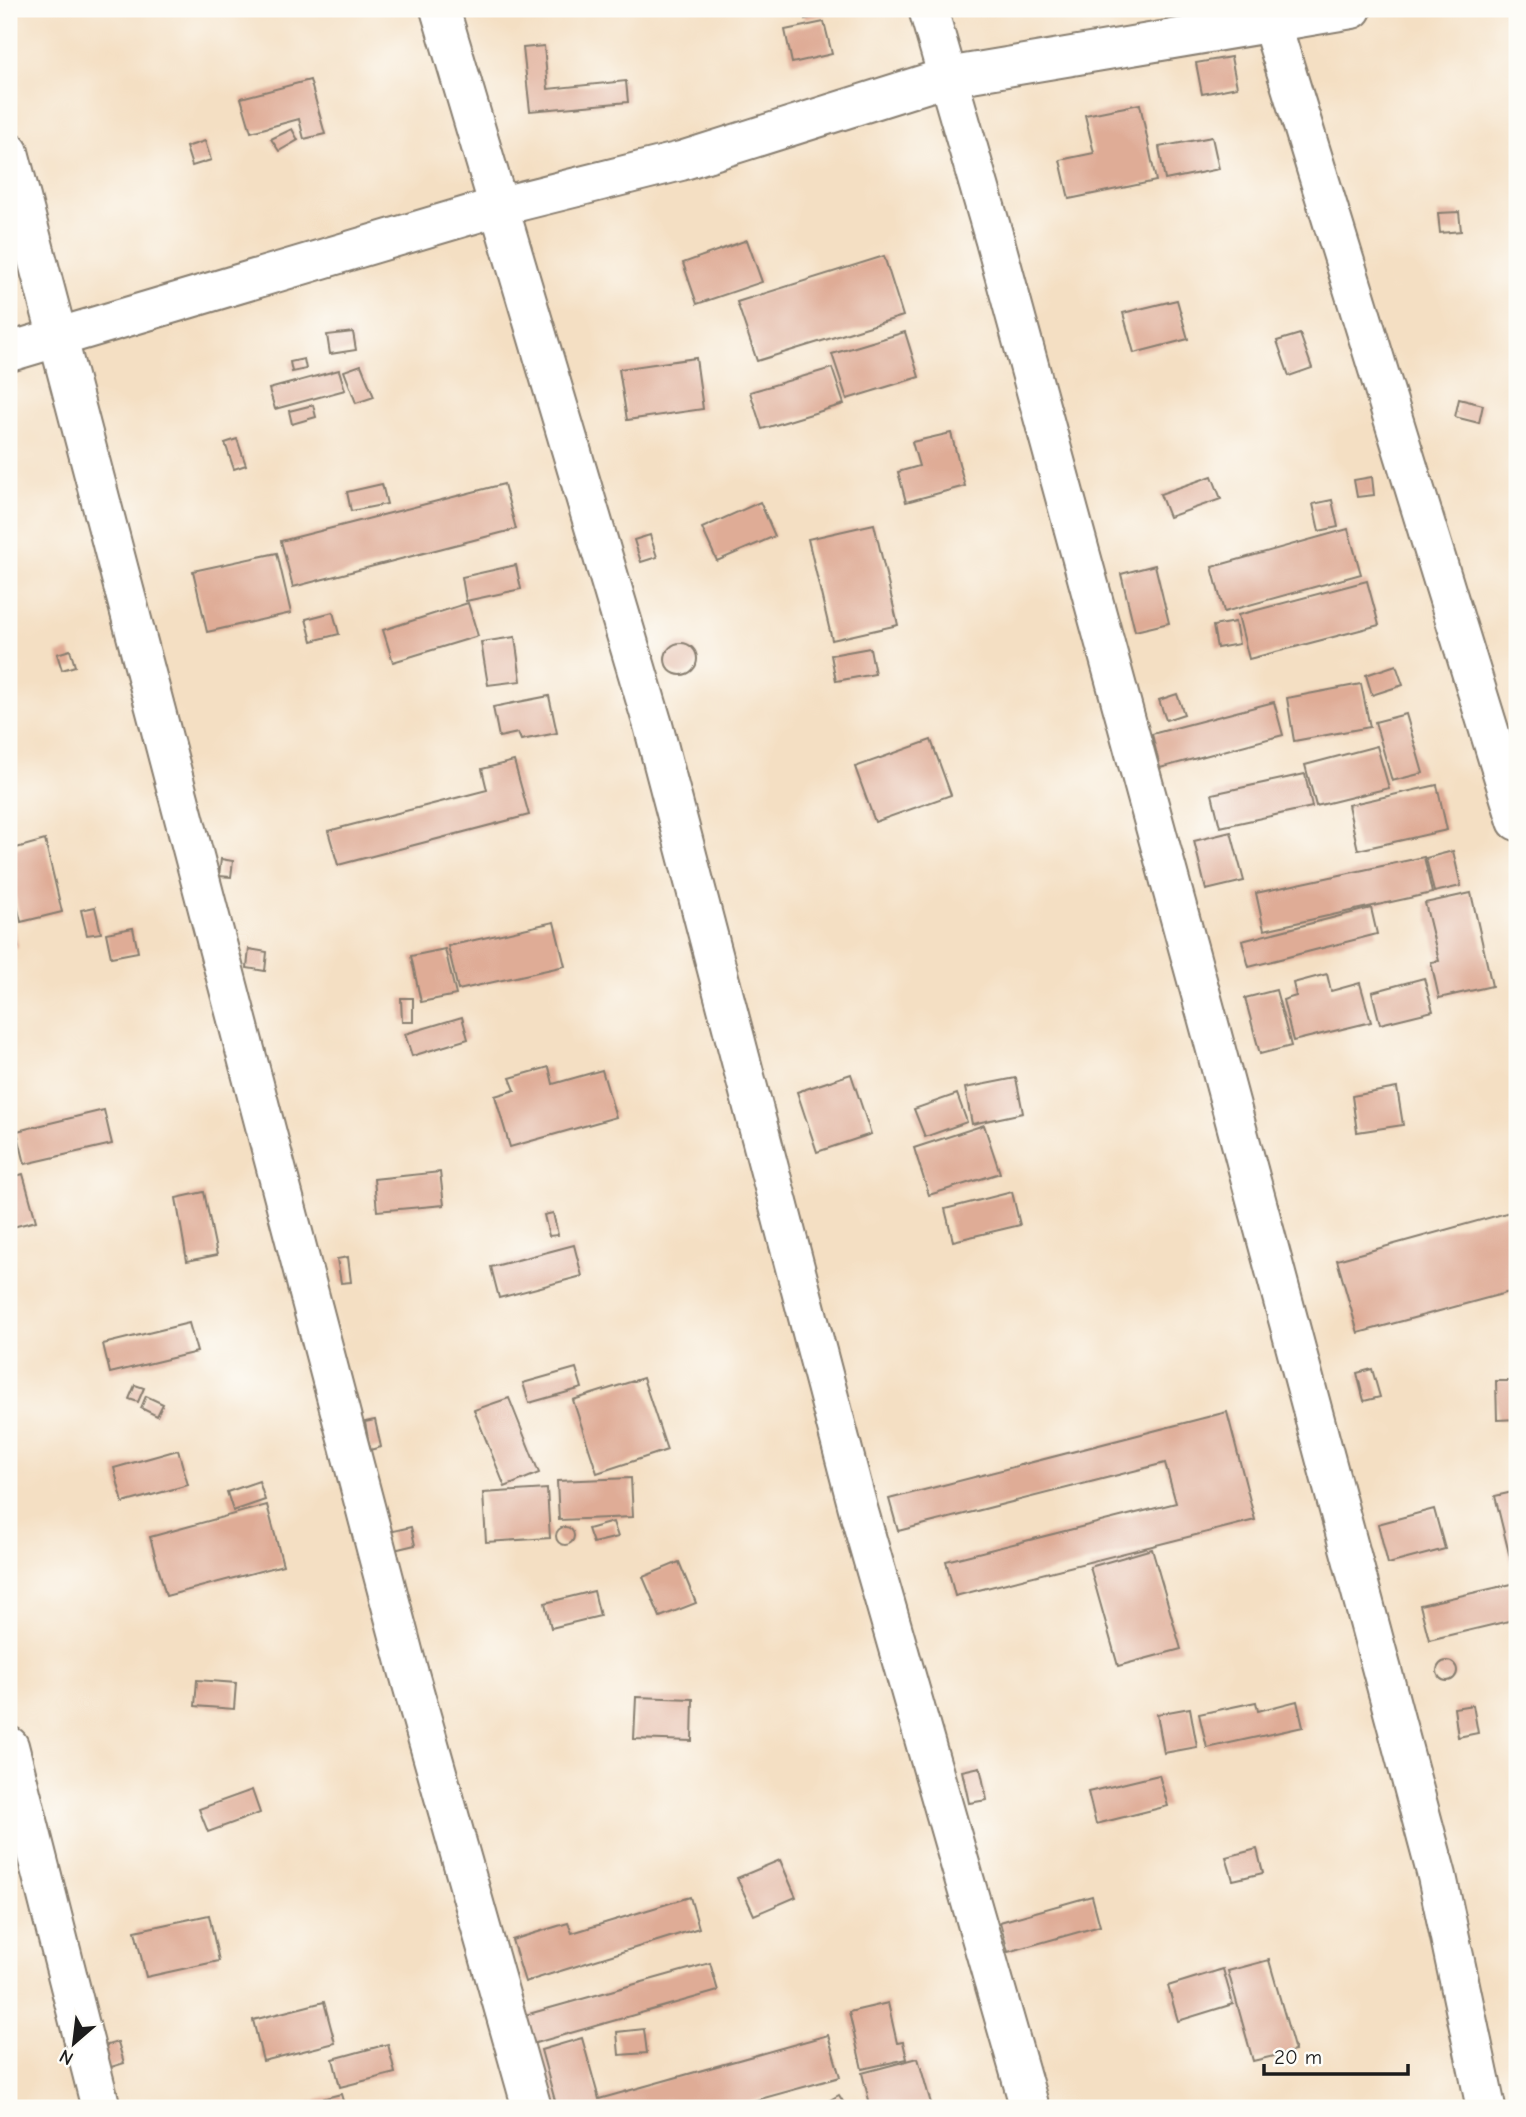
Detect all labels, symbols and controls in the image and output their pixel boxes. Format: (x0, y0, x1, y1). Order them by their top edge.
north arrow (38, 2008, 108, 2078)
scale bar (1264, 2033, 1407, 2077)
text: N (56, 2045, 77, 2070)
text: 20 m (1274, 2045, 1322, 2069)

